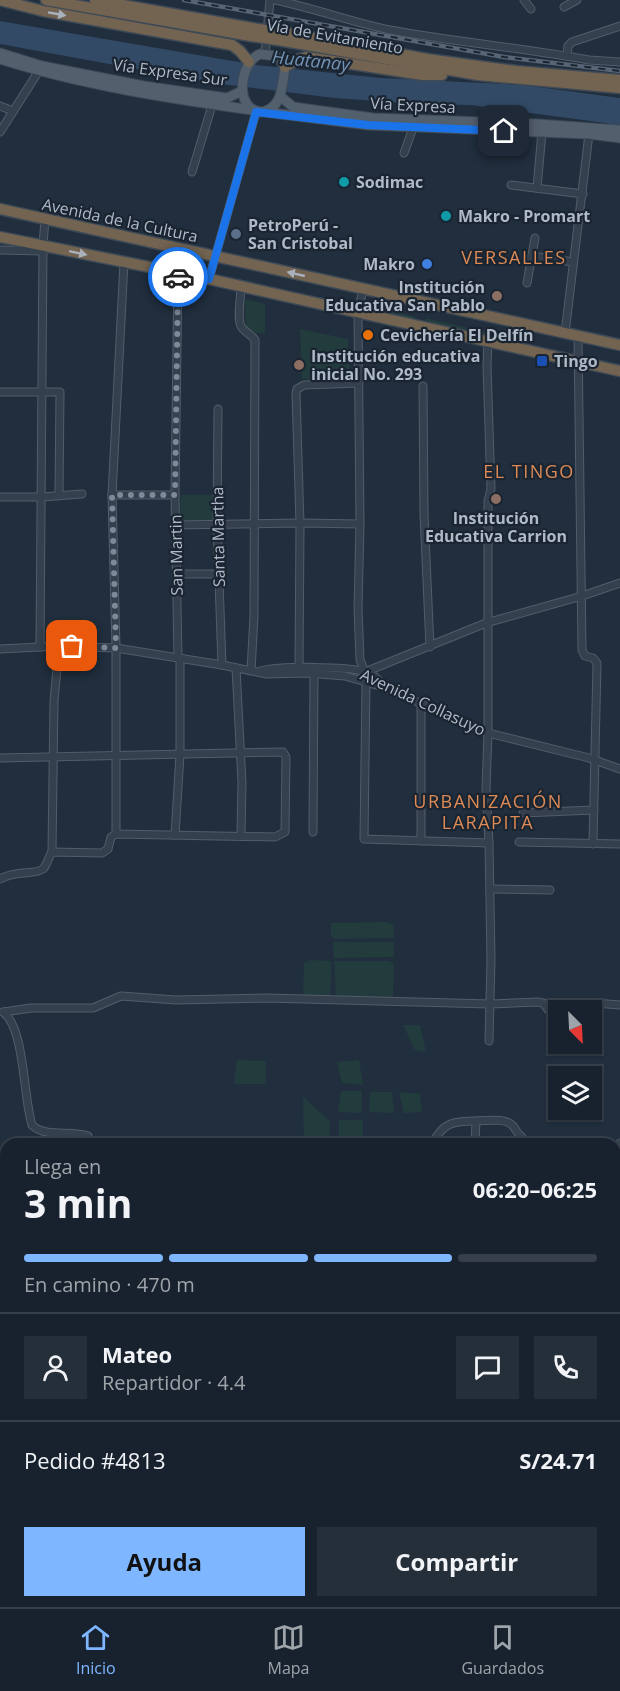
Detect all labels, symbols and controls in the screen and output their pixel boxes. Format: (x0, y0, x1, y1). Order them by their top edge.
one-way arrow (48, 10, 67, 19)
street label: Vía de Evitamiento (265, 13, 405, 59)
water label: Huatanay (271, 44, 353, 76)
street label: Vía Expresa Sur (112, 53, 229, 91)
street label: Vía Expresa (370, 92, 456, 118)
pin (478, 105, 529, 156)
icon: home (487, 114, 520, 147)
place label: Sodimac (356, 171, 423, 193)
marker: Sodimac (337, 175, 351, 189)
street label: Avenida de la Cultura (40, 193, 200, 247)
place label: Makro - Promart (458, 205, 590, 227)
marker: Makro - Promart (439, 209, 453, 223)
place label: PetroPerú - San Cristobal (248, 214, 353, 254)
marker: PetroPerú - San Cristobal (229, 227, 243, 241)
district label: VERSALLES (461, 245, 567, 269)
courier (148, 247, 208, 307)
one-way arrow (69, 249, 88, 258)
place label: Makro (363, 253, 415, 275)
marker: Makro (420, 257, 434, 271)
icon: car (162, 261, 195, 294)
one-way arrow (286, 269, 305, 278)
place label: Institución Educativa San Pablo (325, 276, 485, 316)
marker: Institución Educativa San Pablo (490, 289, 504, 303)
place label: Cevichería El Delfín (380, 324, 534, 346)
marker: Cevichería El Delfín (361, 328, 375, 342)
place label: Institución educativa inicial No. 293 (311, 345, 480, 385)
place label: Tingo (554, 350, 598, 372)
marker: Tingo (535, 354, 549, 368)
marker: Institución educativa inicial No. 293 (292, 358, 306, 372)
district label: EL TINGO (483, 459, 575, 483)
street label: Santa Martha (206, 487, 230, 587)
marker: Institución Educativa Carrion (489, 492, 503, 506)
place label: Institución Educativa Carrion (425, 507, 567, 547)
street label: San Martin (164, 514, 188, 596)
pin (46, 620, 97, 671)
icon: bag (55, 629, 88, 662)
street label: Avenida Collasuyo (357, 663, 489, 741)
district label: URBANIZACIÓN LARAPITA (413, 789, 563, 834)
north arrow (548, 1000, 602, 1054)
map controls (548, 1000, 602, 1120)
button: layers (548, 1066, 602, 1120)
text: Llega en (24, 1153, 101, 1180)
text: 06:20–06:25 (473, 1174, 597, 1204)
text: 3 min (24, 1176, 132, 1229)
text: En camino · 470 m (24, 1271, 195, 1298)
button: person (24, 1336, 87, 1399)
button: chat (456, 1336, 519, 1399)
button: phone (534, 1336, 597, 1399)
text: Mateo (102, 1339, 172, 1369)
text: Repartidor · 4.4 (102, 1369, 246, 1396)
text: Pedido #4813 (24, 1445, 166, 1475)
text: S/24.71 (519, 1445, 597, 1475)
button: Ayuda (24, 1527, 305, 1596)
button: Compartir (317, 1527, 597, 1596)
tab: Inicio (76, 1621, 116, 1679)
tab: Mapa (268, 1621, 310, 1679)
tab: Guardados (461, 1621, 544, 1679)

